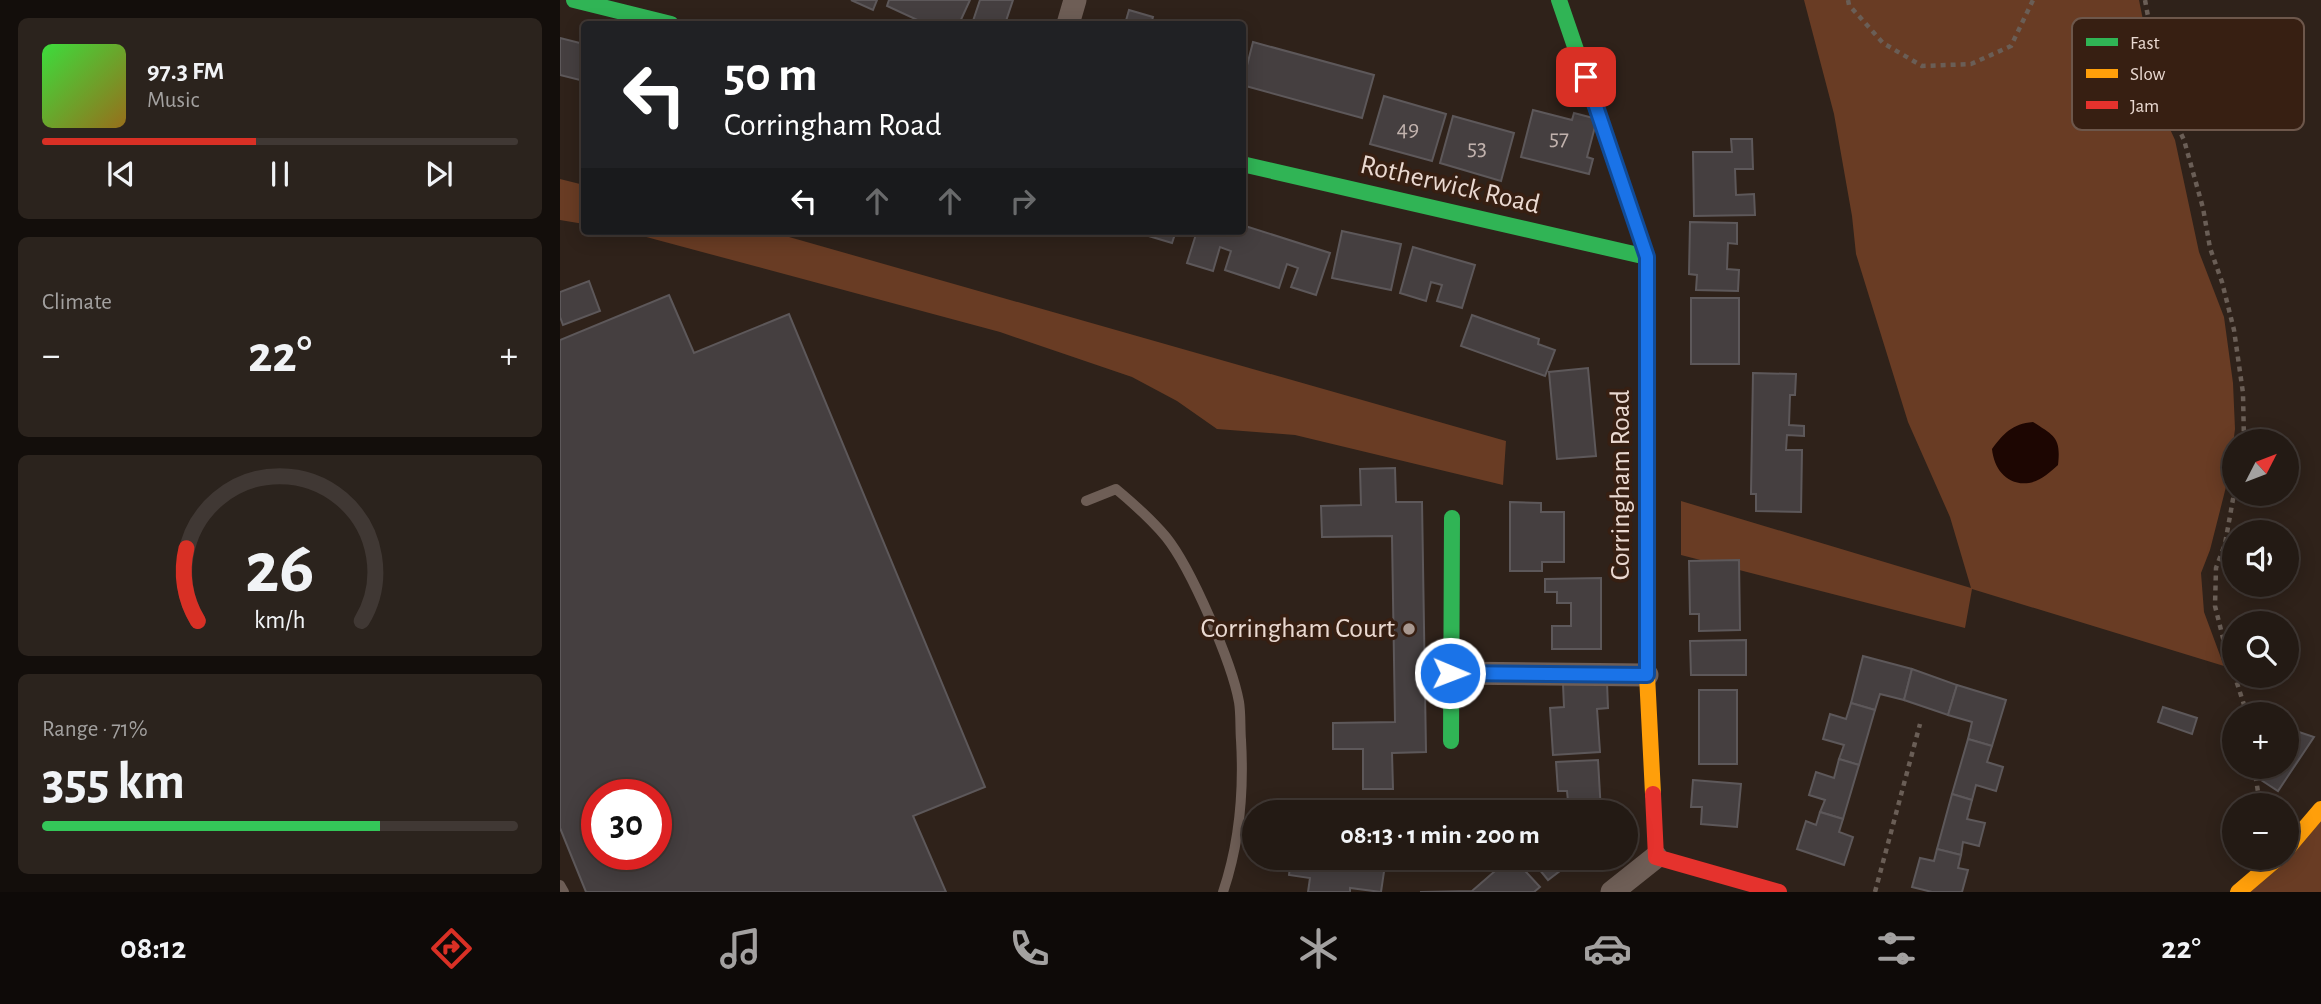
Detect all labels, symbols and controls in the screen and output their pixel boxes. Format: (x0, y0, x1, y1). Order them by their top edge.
legend (2072, 18, 2304, 130)
text: Fast (2130, 34, 2160, 53)
pin (1556, 47, 1616, 107)
icon: left (609, 49, 700, 140)
text: 50 m (724, 51, 818, 100)
text: 97.3 FM (147, 58, 224, 84)
icon: arrive (1567, 58, 1605, 96)
text: Slow (2130, 65, 2166, 84)
text: Music (147, 89, 199, 112)
text: Jam (2130, 97, 2159, 116)
text: Corringham Road (724, 109, 942, 141)
house number: 49 (1397, 117, 1419, 141)
house number: 57 (1549, 126, 1569, 150)
house number: 53 (1467, 136, 1487, 160)
street label: Rotherwick Road (1357, 151, 1543, 219)
icon: previous (102, 155, 140, 193)
icon: pause (261, 155, 299, 193)
icon: next (420, 155, 458, 193)
icon: left (785, 182, 823, 220)
icon: ahead (858, 182, 896, 220)
icon: ahead (931, 182, 969, 220)
icon: right (1004, 182, 1042, 220)
text: Climate (42, 291, 112, 314)
text: 22° (248, 329, 312, 381)
text: − (42, 337, 60, 375)
text: + (500, 337, 518, 375)
street label: Corringham Road (1607, 390, 1635, 580)
north arrow (2222, 429, 2300, 506)
map controls (2222, 429, 2299, 870)
button: sound (2222, 520, 2299, 597)
text: 26 (245, 534, 315, 607)
text: km/h (254, 608, 306, 633)
button: search (2222, 611, 2299, 688)
place label: Corringham Court (1201, 615, 1395, 643)
marker: Corringham Court (1401, 621, 1417, 637)
position arrow (1413, 636, 1487, 710)
button: + (2222, 702, 2299, 779)
text: Range · 71% (42, 718, 148, 741)
text: 355 km (42, 756, 185, 808)
speed limit sign: 30 (581, 779, 672, 870)
button: − (2222, 793, 2299, 870)
text: 08:13 · 1 min · 200 m (1340, 822, 1540, 848)
icon: directions (427, 924, 476, 973)
icon: music (716, 924, 765, 973)
icon: phone (1005, 924, 1054, 973)
icon: climate (1294, 924, 1343, 973)
icon: car (1583, 924, 1632, 973)
icon: filters (1872, 924, 1921, 973)
text: 08:12 (120, 932, 186, 964)
text: 22° (2161, 932, 2201, 964)

